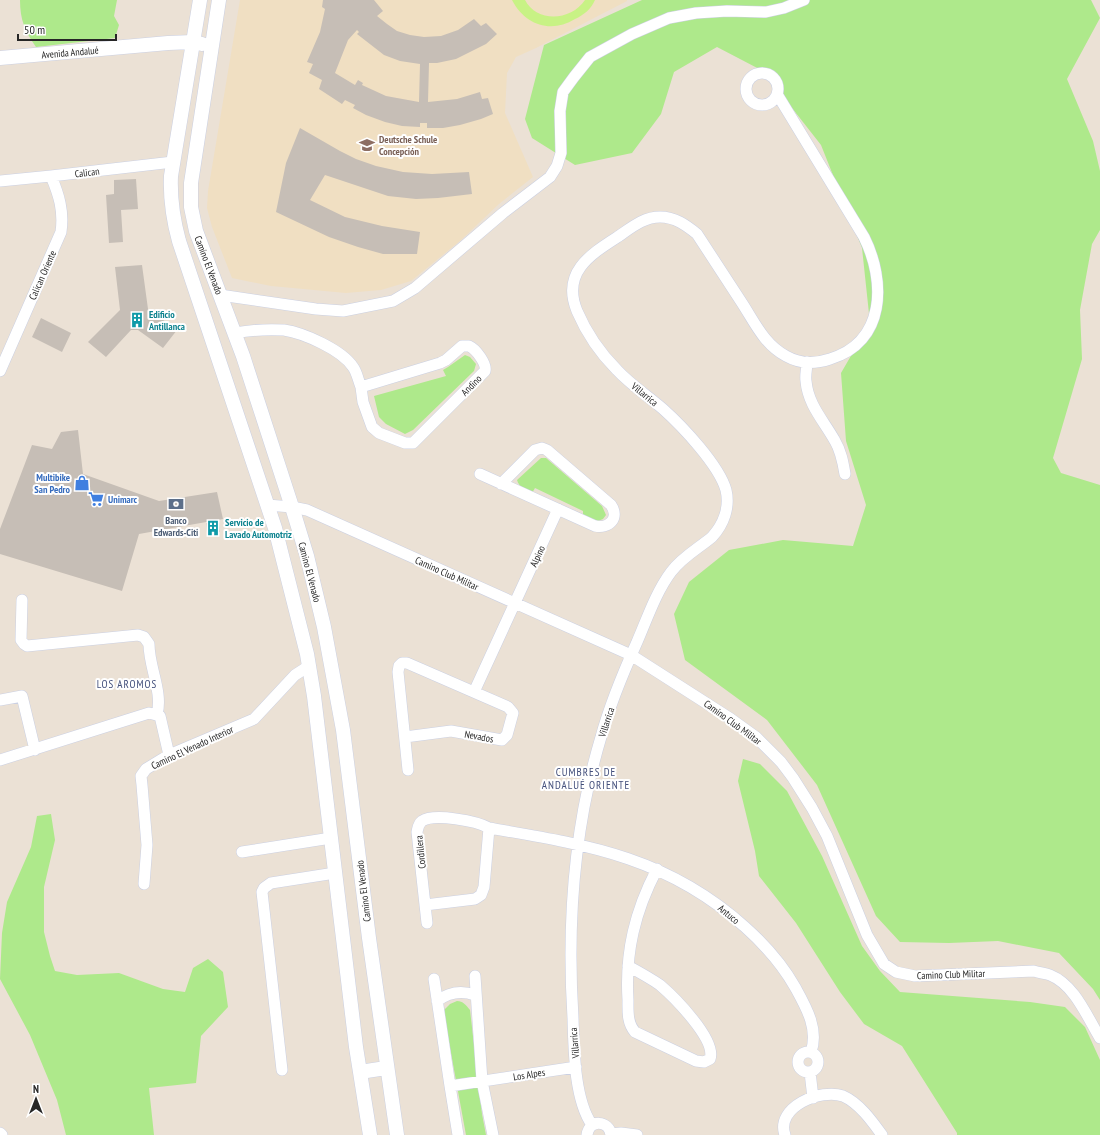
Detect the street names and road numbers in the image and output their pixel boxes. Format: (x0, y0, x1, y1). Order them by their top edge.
street label: Avenida Andalué (41, 44, 99, 61)
street label: Calican (74, 165, 100, 180)
street label: Camino El Venado (191, 234, 226, 296)
street label: Calican Oriente (26, 248, 59, 302)
street label: Andino (458, 372, 485, 399)
street label: Villarrica (628, 379, 661, 409)
street label: Camino El Venado (295, 541, 324, 604)
street label: Alpino (527, 543, 548, 569)
street label: Camino Club Militar (413, 554, 481, 593)
street label: Camino Club Militar (701, 697, 764, 748)
street label: Villarrica (595, 706, 617, 740)
street label: Camino El Venado Interior (149, 723, 236, 772)
street label: Nevados (463, 728, 495, 746)
street label: Cordillera (412, 835, 429, 869)
street label: Camino El Venado (353, 859, 374, 922)
street label: Antuco (715, 902, 742, 927)
street label: Camino Club Militar (917, 967, 986, 982)
street label: Villarrica (567, 1027, 582, 1060)
street label: Los Alpes (512, 1065, 547, 1083)

